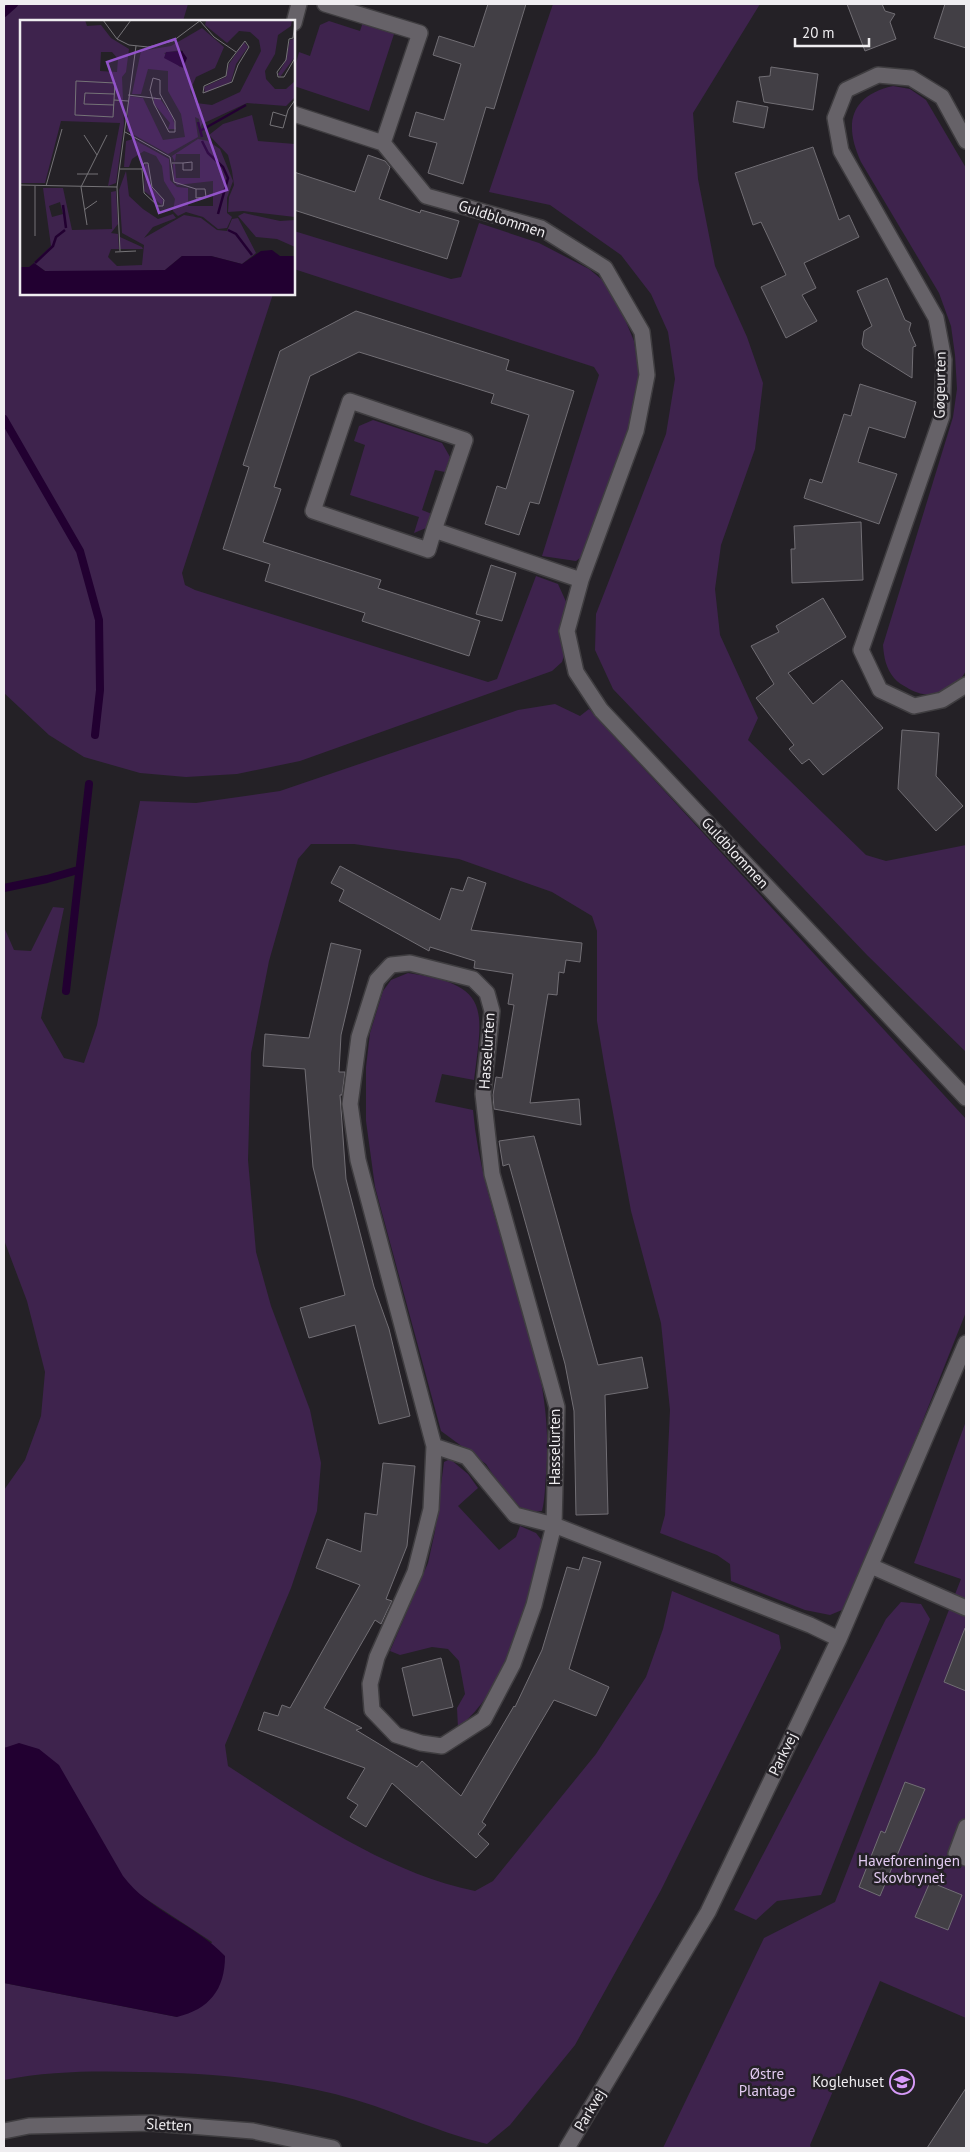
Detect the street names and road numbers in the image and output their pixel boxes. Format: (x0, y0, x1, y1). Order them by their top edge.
street label: Guldblommen (456, 196, 548, 242)
street label: Gøgeurten (929, 351, 950, 419)
street label: Guldblommen (698, 813, 773, 892)
street label: Hasselurten (474, 1012, 499, 1090)
street label: Hasselurten (545, 1409, 564, 1485)
street label: Parkvej (764, 1729, 801, 1779)
street label: Parkvej (570, 2085, 610, 2134)
street label: Sletten (146, 2114, 192, 2135)

